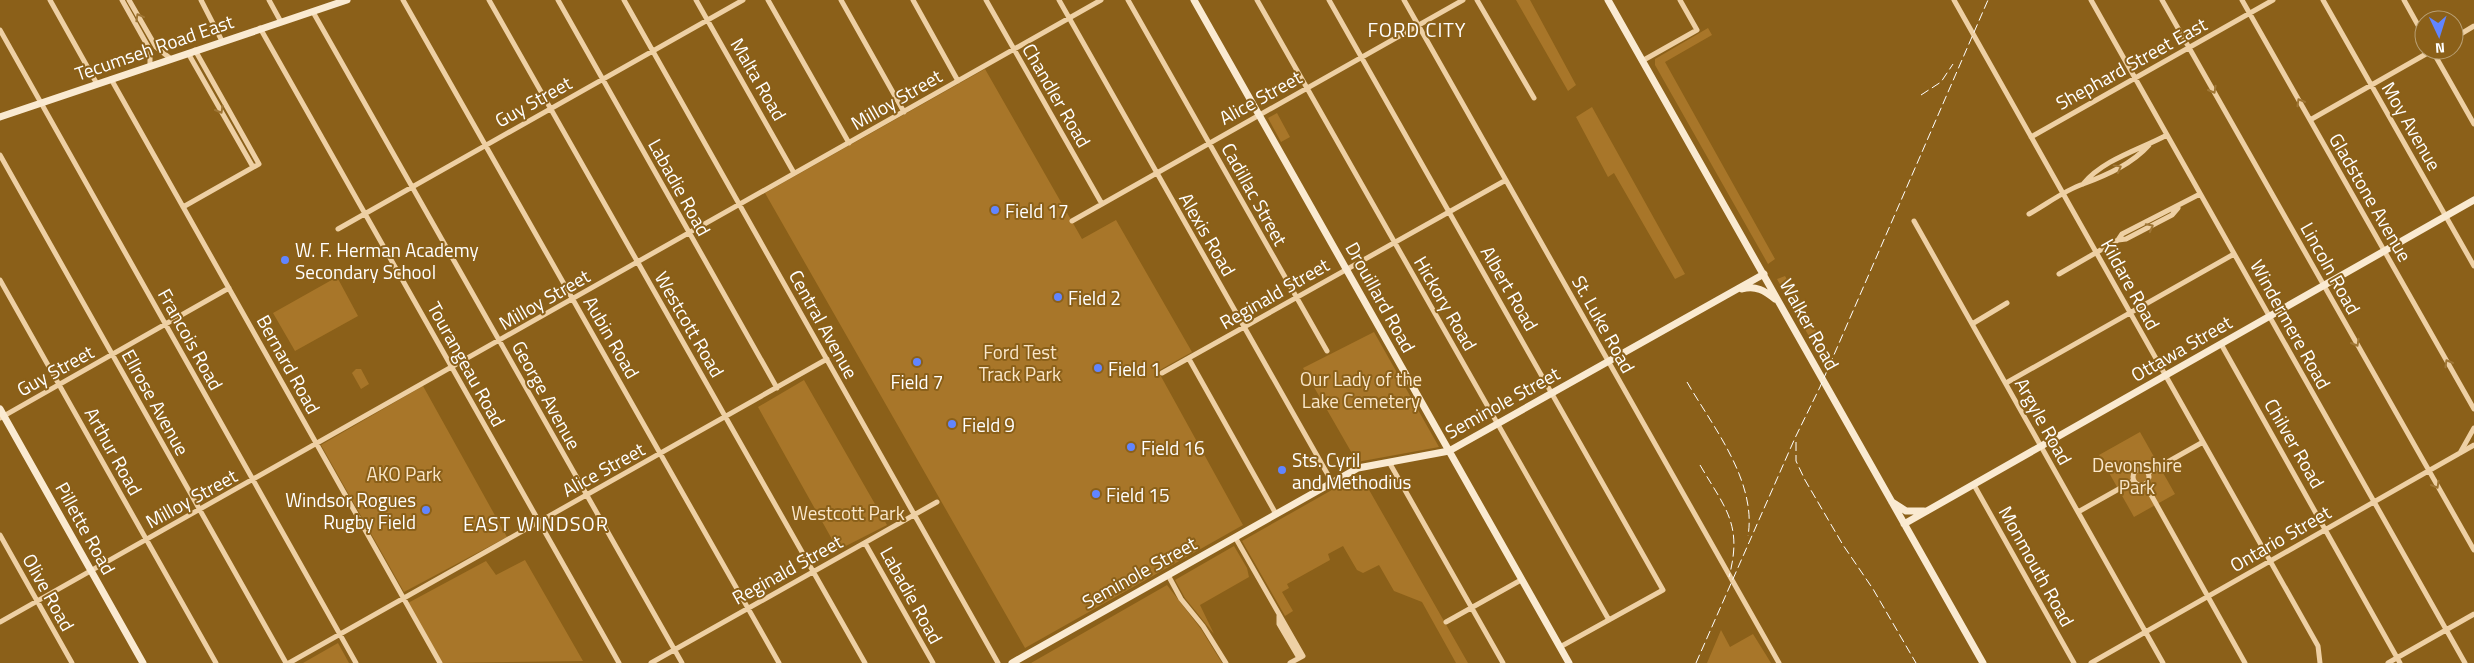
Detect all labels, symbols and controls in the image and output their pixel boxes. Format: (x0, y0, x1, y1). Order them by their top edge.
street label: Tecumseh Road East (71, 6, 237, 88)
street label: Shephard Street East (2050, 9, 2212, 117)
north arrow (2414, 10, 2464, 60)
one-way arrow (135, 13, 145, 22)
district label: FORD CITY (1367, 14, 1467, 45)
street label: Malta Road (724, 32, 794, 126)
street label: Chandler Road (1015, 37, 1099, 153)
text: N (2434, 38, 2446, 59)
street label: Milloy Street (845, 61, 947, 137)
street label: Alice Street (1213, 62, 1307, 132)
street label: Guy Street (489, 68, 577, 134)
street label: Moy Avenue (2375, 76, 2449, 176)
one-way arrow (2207, 85, 2217, 94)
one-way arrow (2296, 98, 2306, 107)
one-way arrow (214, 105, 224, 114)
street label: Gladstone Avenue (2322, 127, 2420, 267)
street label: Labadie Road (641, 133, 719, 241)
street label: Cadillac Street (1215, 137, 1295, 251)
one-way arrow (2113, 164, 2122, 174)
street label: Alexis Road (1172, 187, 1244, 281)
place label: Field 17 (1005, 196, 1069, 225)
marker: Field 17 (989, 204, 1001, 216)
street label: Lincoln Road (2294, 217, 2368, 319)
one-way arrow (2145, 223, 2154, 233)
street label: Kildare Road (2094, 233, 2168, 335)
place label: W. F. Herman Academy Secondary School (295, 235, 479, 286)
street label: Drouillard Road (1339, 236, 1423, 358)
street label: Albert Road (1474, 240, 1546, 336)
street label: Reginald Street (1214, 250, 1335, 336)
street label: Hickory Road (1407, 250, 1485, 356)
marker: W. F. Herman Academy Secondary School (279, 254, 291, 266)
street label: Windermere Road (2243, 254, 2339, 394)
street label: Milloy Street (493, 261, 595, 337)
street label: Central Avenue (782, 264, 866, 384)
street label: Westcott Road (648, 266, 732, 382)
street label: St. Luke Road (1565, 270, 1643, 378)
street label: Walker Road (1773, 273, 1847, 375)
street label: Francois Road (151, 283, 231, 395)
place label: Field 2 (1068, 283, 1121, 312)
street label: Aubin Road (577, 290, 647, 384)
marker: Field 2 (1052, 291, 1064, 303)
street label: Tourangeau Road (421, 296, 513, 432)
street label: Ottawa Street (2125, 307, 2237, 389)
street label: Bernard Road (250, 309, 328, 419)
street label: George Avenue (505, 335, 589, 455)
street label: Guy Street (11, 337, 99, 403)
park label: Ford Test Track Park (979, 337, 1061, 388)
one-way arrow (2350, 338, 2360, 347)
street label: Ellrose Avenue (115, 343, 197, 461)
place label: Field 1 (1108, 354, 1161, 383)
marker: Field 7 (911, 356, 923, 368)
street label: Seminole Street (1439, 358, 1565, 446)
one-way arrow (2444, 359, 2454, 368)
marker: Field 1 (1092, 362, 1104, 374)
park label: Our Lady of the Lake Cemetery (1300, 364, 1422, 415)
place label: Field 7 (890, 367, 944, 396)
street label: Argyle Road (2008, 372, 2080, 470)
street label: Chilver Road (2258, 393, 2332, 493)
street label: Arthur Road (78, 402, 150, 500)
place label: Field 9 (962, 410, 1015, 439)
marker: Field 9 (946, 418, 958, 430)
place label: Field 16 (1141, 433, 1205, 462)
street label: Alice Street (556, 434, 650, 504)
marker: Field 16 (1125, 441, 1137, 453)
place label: Sts. Cyril and Methodius (1292, 445, 1412, 496)
park label: Devonshire Park (2092, 450, 2182, 501)
park label: AKO Park (367, 459, 441, 488)
street label: Milloy Street (140, 461, 243, 535)
marker: Sts. Cyril and Methodius (1276, 464, 1288, 476)
street label: Pillette Road (49, 476, 123, 580)
one-way arrow (2430, 479, 2440, 488)
place label: Field 15 (1106, 480, 1170, 509)
place label: Windsor Rogues Rugby Field (285, 485, 416, 536)
marker: Field 15 (1090, 488, 1102, 500)
street label: Ontario Street (2224, 497, 2336, 579)
park label: Westcott Park (791, 498, 905, 527)
street label: Monmouth Road (1992, 500, 2082, 632)
marker: Windsor Rogues Rugby Field (420, 504, 432, 516)
district label: EAST WINDSOR (463, 508, 609, 539)
street label: Reginald Street (726, 526, 848, 611)
street label: Seminole Street (1076, 528, 1202, 616)
street label: Labadie Road (873, 541, 951, 649)
street label: Olive Road (16, 548, 82, 636)

